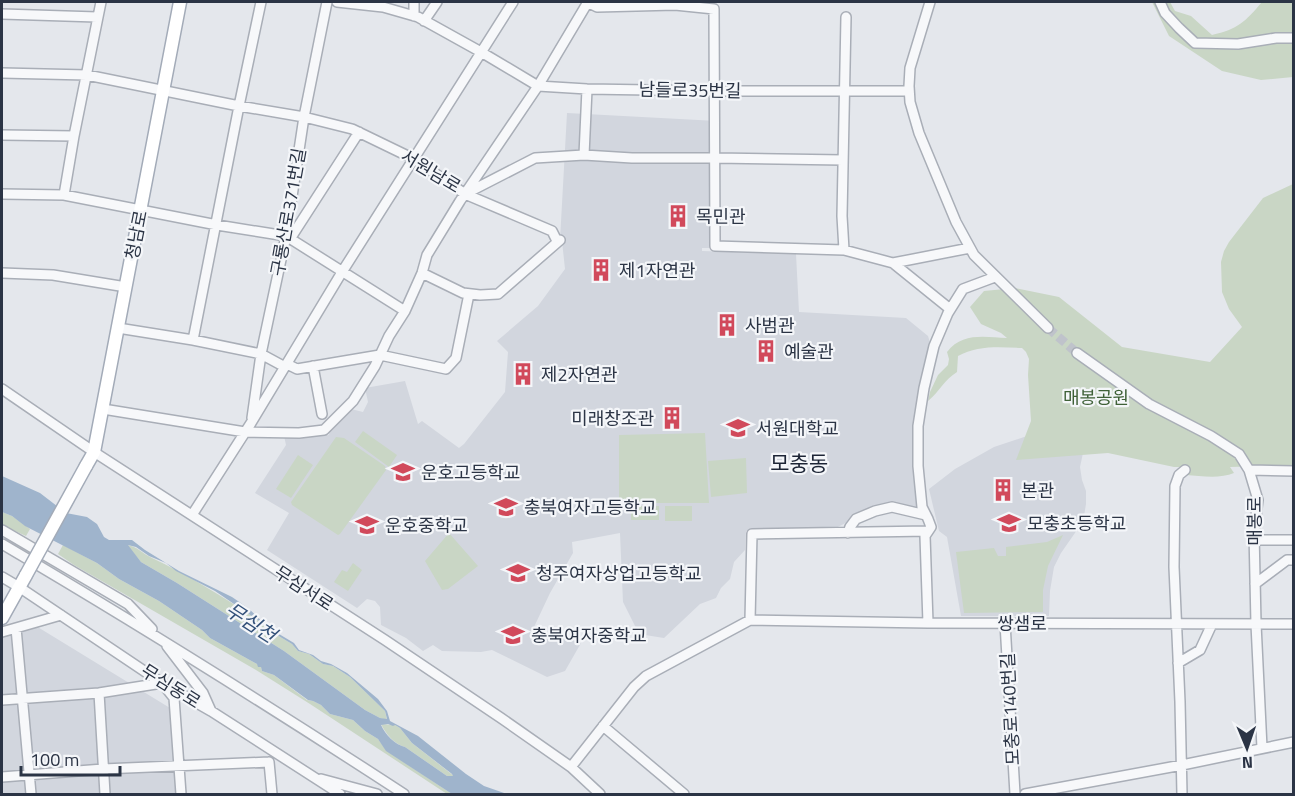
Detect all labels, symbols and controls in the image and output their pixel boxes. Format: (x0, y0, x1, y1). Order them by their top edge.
street label: 남들로35번길 (638, 76, 742, 104)
street label: 서원남로 (396, 142, 466, 200)
street label: 구룡산로371번길 (263, 146, 313, 278)
building icon: 목민관 (665, 203, 691, 229)
place label: 목민관 (696, 203, 746, 230)
street label: 청남로 (118, 208, 154, 262)
building icon: 제1자연관 (588, 257, 614, 283)
place label: 제1자연관 (619, 257, 696, 284)
building icon: 사범관 (714, 312, 740, 338)
place label: 사범관 (745, 312, 795, 339)
building icon: 예술관 (753, 338, 779, 364)
place label: 예술관 (784, 338, 834, 365)
building icon: 제2자연관 (510, 361, 536, 387)
place label: 제2자연관 (541, 361, 618, 388)
park label: 매봉공원 (1063, 384, 1129, 411)
place label: 미래창조관 (571, 405, 654, 432)
building icon: 미래창조관 (659, 405, 685, 431)
school or university icon: 서원대학교 (725, 415, 751, 441)
place label: 서원대학교 (756, 415, 839, 442)
district label: 모충동 (770, 447, 828, 479)
school or university icon: 운호고등학교 (390, 459, 416, 485)
place label: 운호고등학교 (421, 459, 520, 486)
building icon: 본관 (990, 477, 1016, 503)
place label: 본관 (1021, 477, 1055, 504)
school or university icon: 충북여자고등학교 (493, 494, 519, 520)
place label: 충북여자고등학교 (524, 494, 656, 521)
street label: 매봉로 (1241, 496, 1268, 546)
school or university icon: 모충초등학교 (996, 510, 1022, 536)
place label: 모충초등학교 (1027, 510, 1126, 537)
school or university icon: 운호중학교 (354, 512, 380, 538)
place label: 운호중학교 (385, 512, 468, 539)
street label: 무심서로 (269, 559, 339, 617)
school or university icon: 청주여자상업고등학교 (505, 560, 531, 586)
place label: 청주여자상업고등학교 (536, 560, 702, 587)
water label: 무심천 (219, 594, 285, 651)
street label: 쌍샘로 (997, 610, 1047, 637)
school or university icon: 충북여자중학교 (500, 622, 526, 648)
place label: 충북여자중학교 (531, 622, 647, 649)
street label: 모충로140번길 (994, 652, 1026, 766)
street label: 무심동로 (136, 657, 206, 715)
north arrow (1217, 718, 1277, 778)
scale bar (21, 739, 120, 777)
text: 100 m (30, 746, 79, 773)
text: N (1242, 751, 1253, 775)

